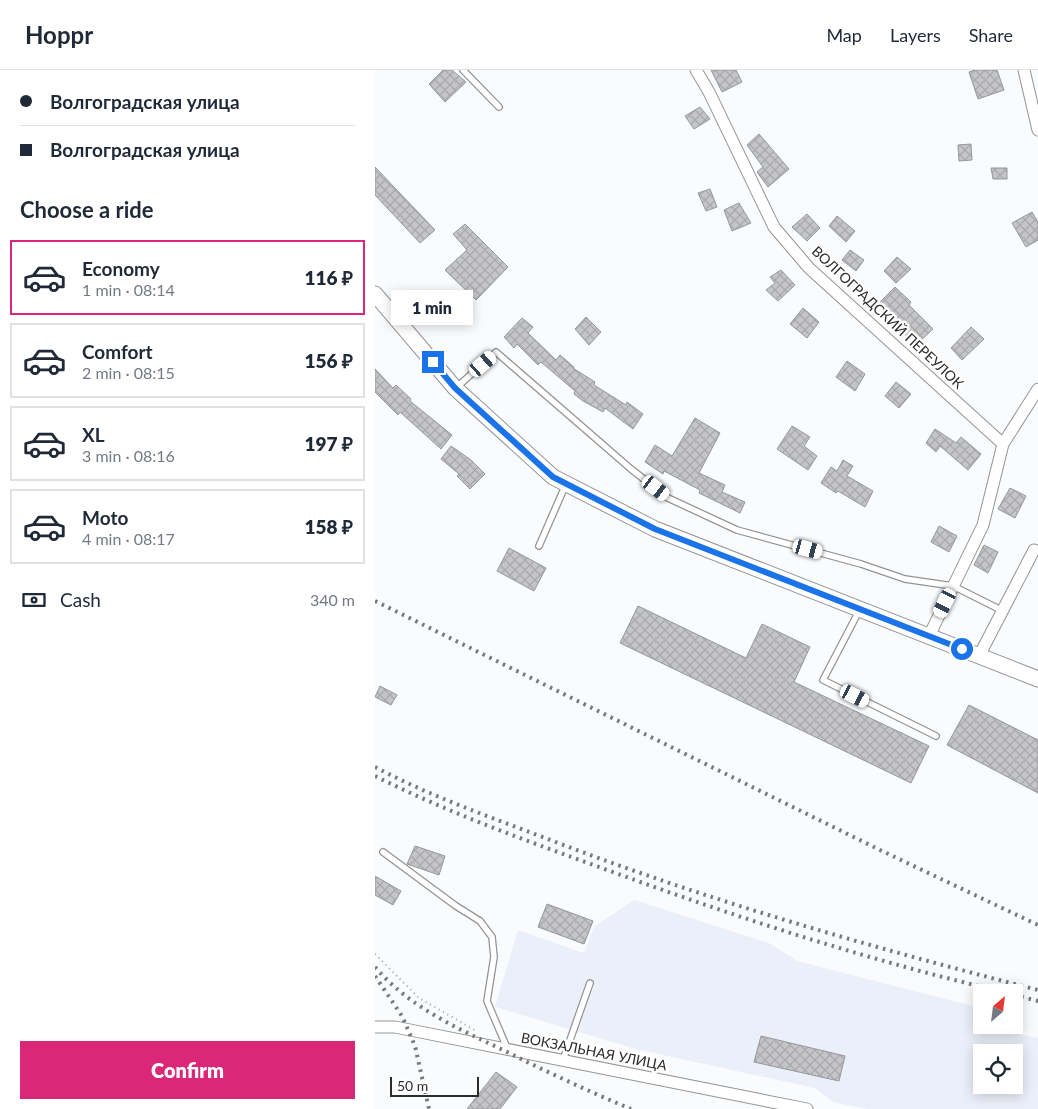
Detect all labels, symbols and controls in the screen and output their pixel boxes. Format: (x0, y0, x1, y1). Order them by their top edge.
text: Hoppr (25, 20, 93, 49)
text: Map (826, 24, 862, 46)
text: Layers (890, 24, 941, 46)
text: Share (969, 24, 1013, 46)
text: Волгоградская улица (50, 90, 240, 113)
text: Волгоградская улица (50, 138, 240, 161)
text: Choose a ride (20, 196, 154, 223)
street label: ВОЛГОГРАДСКИЙ ПЕРЕУЛОК (809, 242, 968, 392)
icon: car (22, 255, 67, 300)
text: Economy (82, 257, 160, 280)
text: 116 ₽ (304, 266, 353, 289)
text: 1 min · 08:14 (82, 280, 175, 299)
callout: 1 min (392, 290, 474, 324)
text: 1 min (412, 298, 452, 317)
icon: car (22, 338, 67, 383)
text: Comfort (82, 340, 153, 363)
car (466, 348, 499, 380)
text: 156 ₽ (304, 349, 353, 372)
route end (422, 351, 444, 373)
text: 2 min · 08:15 (82, 363, 175, 382)
icon: car (22, 421, 67, 466)
text: XL (82, 423, 105, 446)
text: 197 ₽ (304, 432, 353, 455)
text: 3 min · 08:16 (82, 446, 175, 465)
car (639, 473, 672, 503)
icon: car (22, 504, 67, 549)
text: Moto (82, 506, 128, 529)
text: 158 ₽ (304, 515, 353, 538)
text: 4 min · 08:17 (82, 529, 175, 548)
car (791, 538, 824, 560)
icon: cash (20, 586, 48, 614)
car (931, 586, 958, 620)
text: Cash (60, 588, 101, 611)
text: 340 m (310, 590, 355, 609)
route start (951, 638, 973, 660)
car (838, 683, 871, 709)
north arrow (973, 984, 1023, 1034)
map controls (973, 984, 1023, 1094)
street label: ВОКЗАЛЬНАЯ УЛИЦА (520, 1029, 669, 1074)
button: Confirm (20, 1041, 355, 1099)
button: locate (973, 1044, 1023, 1094)
scale bar (390, 1074, 479, 1097)
text: 50 m (397, 1077, 428, 1094)

